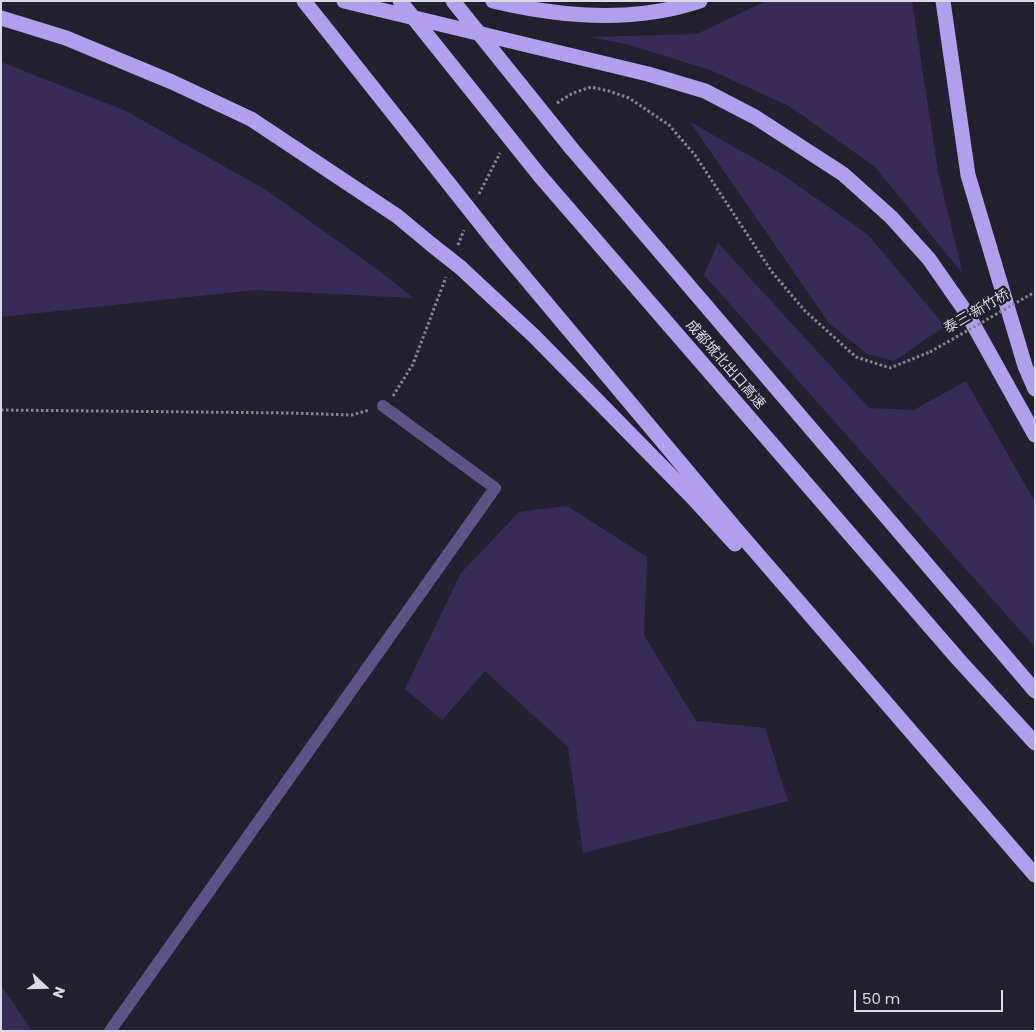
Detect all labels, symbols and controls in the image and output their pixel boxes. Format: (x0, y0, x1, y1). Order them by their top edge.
street label: 泰三·新竹桥 (941, 286, 1013, 338)
street label: 成都城北出口高速 (682, 317, 768, 413)
north arrow (20, 962, 70, 1012)
scale bar (856, 980, 1005, 1012)
text: N (48, 984, 70, 1001)
text: 50 m (862, 988, 900, 1009)

